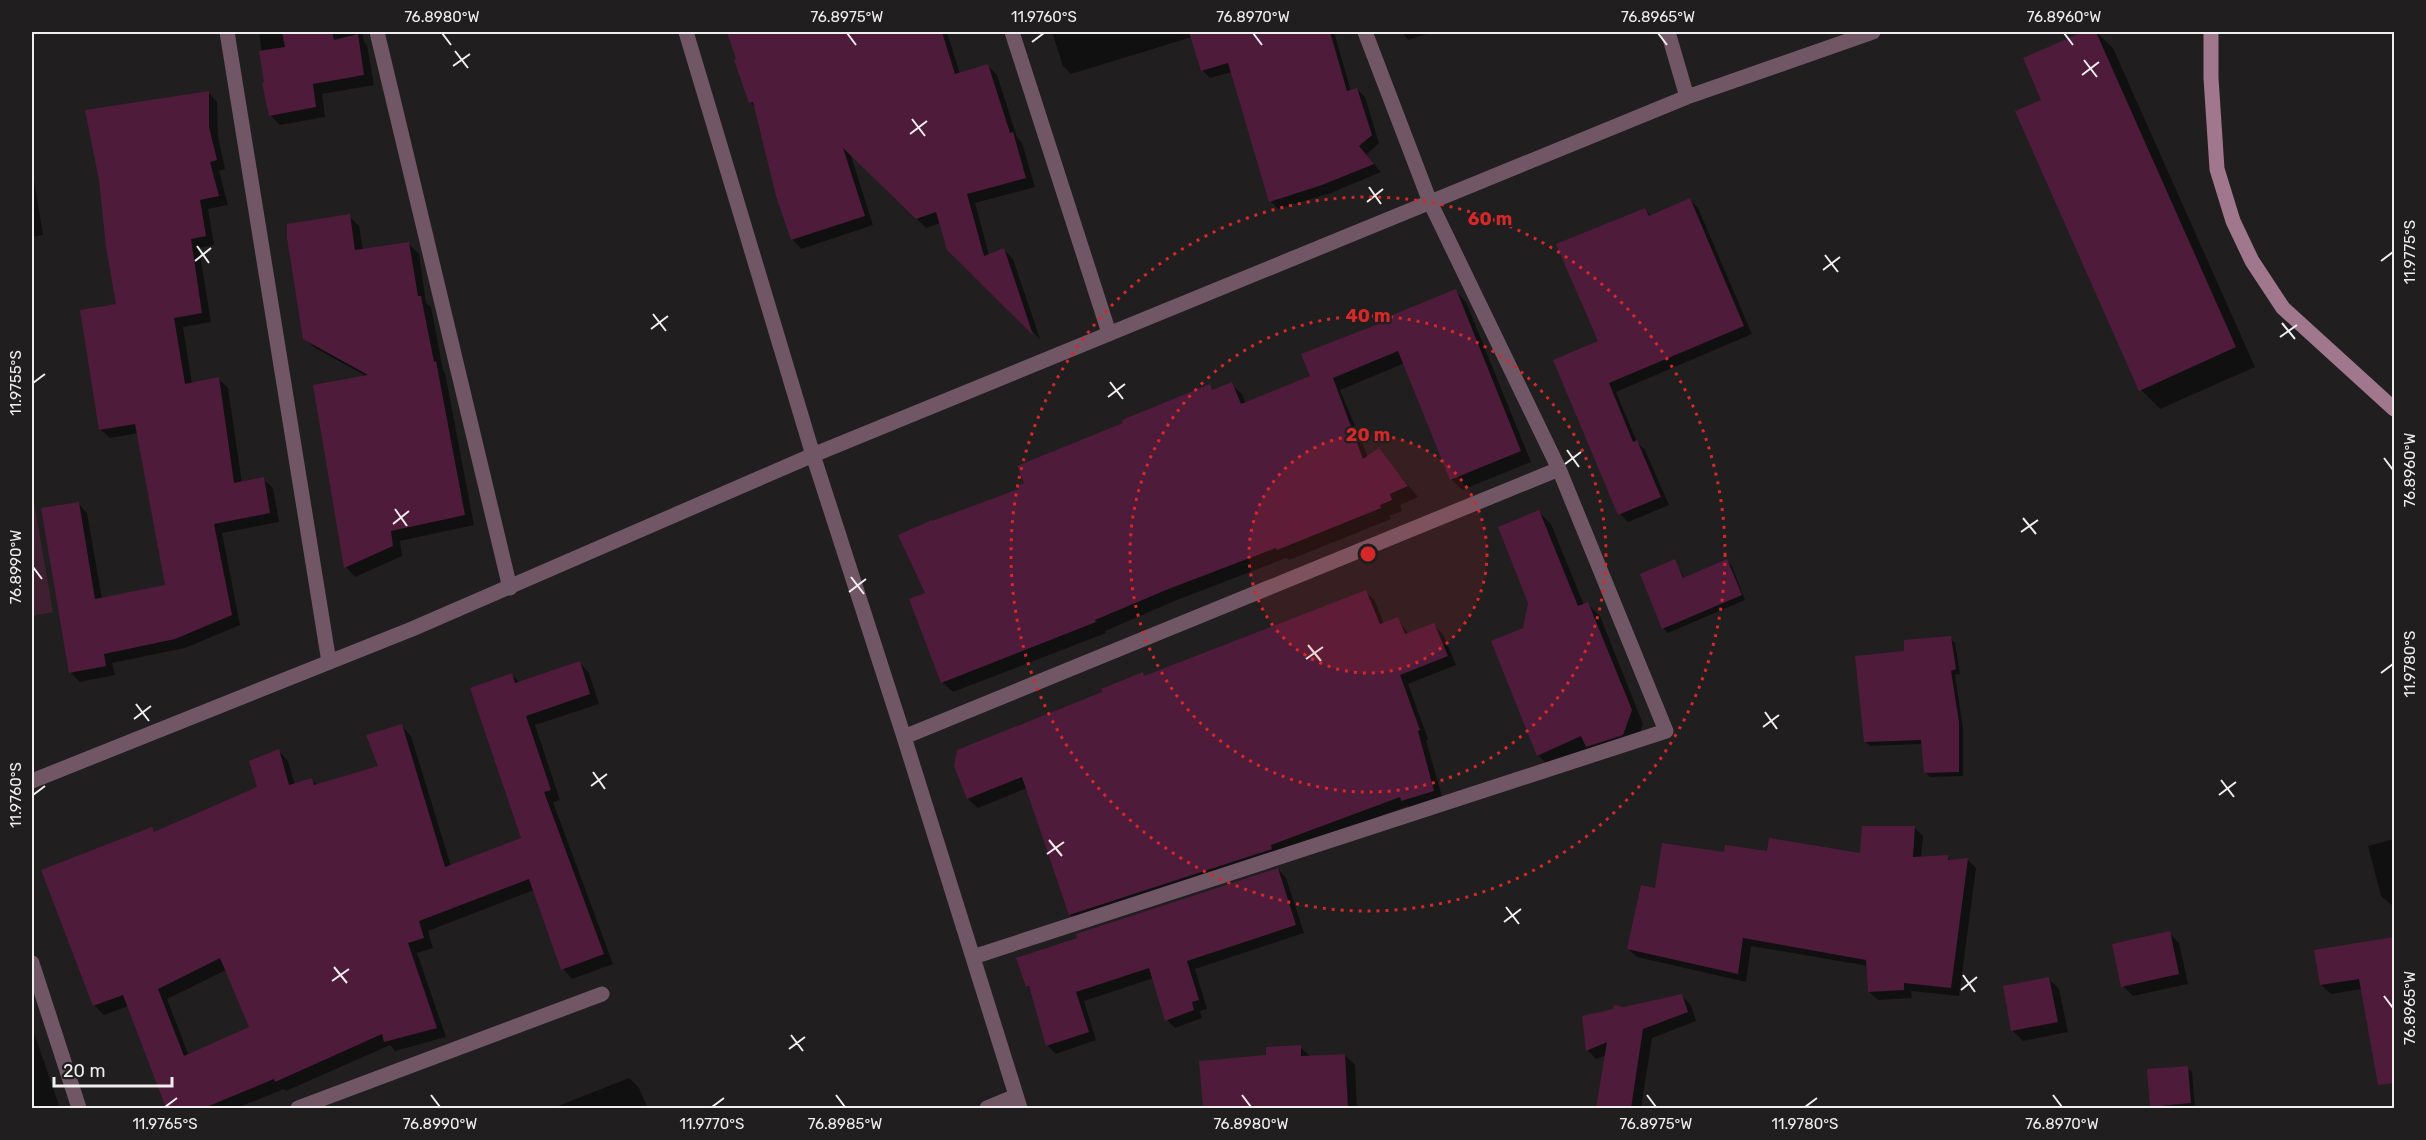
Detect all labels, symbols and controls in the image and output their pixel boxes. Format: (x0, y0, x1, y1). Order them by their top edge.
text: 76.8980°W (404, 8, 480, 26)
text: 76.8975°W (811, 8, 883, 26)
text: 11.9760°S (1011, 8, 1077, 26)
text: 76.8970°W (1216, 8, 1290, 26)
text: 76.8965°W (1621, 8, 1695, 26)
text: 76.8960°W (2027, 8, 2101, 26)
text: 60 m (1468, 208, 1512, 230)
text: 11.9775°S (2401, 220, 2419, 284)
text: 40 m (1346, 305, 1390, 327)
text: 11.9755°S (7, 350, 25, 416)
text: 20 m (1346, 424, 1390, 446)
text: 76.8960°W (2401, 433, 2419, 507)
text: 76.8990°W (7, 530, 25, 604)
centre of rings (1358, 544, 1378, 564)
text: 11.9780°S (2401, 631, 2419, 697)
text: 11.9760°S (7, 762, 25, 828)
text: 76.8965°W (2401, 971, 2419, 1045)
scale bar (54, 1050, 172, 1088)
text: 20 m (63, 1060, 105, 1082)
text: 11.9765°S (132, 1115, 198, 1133)
text: 76.8990°W (403, 1115, 477, 1133)
text: 11.9770°S (680, 1115, 744, 1133)
text: 76.8985°W (808, 1115, 882, 1133)
text: 76.8980°W (1213, 1115, 1289, 1133)
text: 76.8975°W (1620, 1115, 1692, 1133)
text: 11.9780°S (1772, 1115, 1838, 1133)
text: 76.8970°W (2025, 1115, 2099, 1133)

